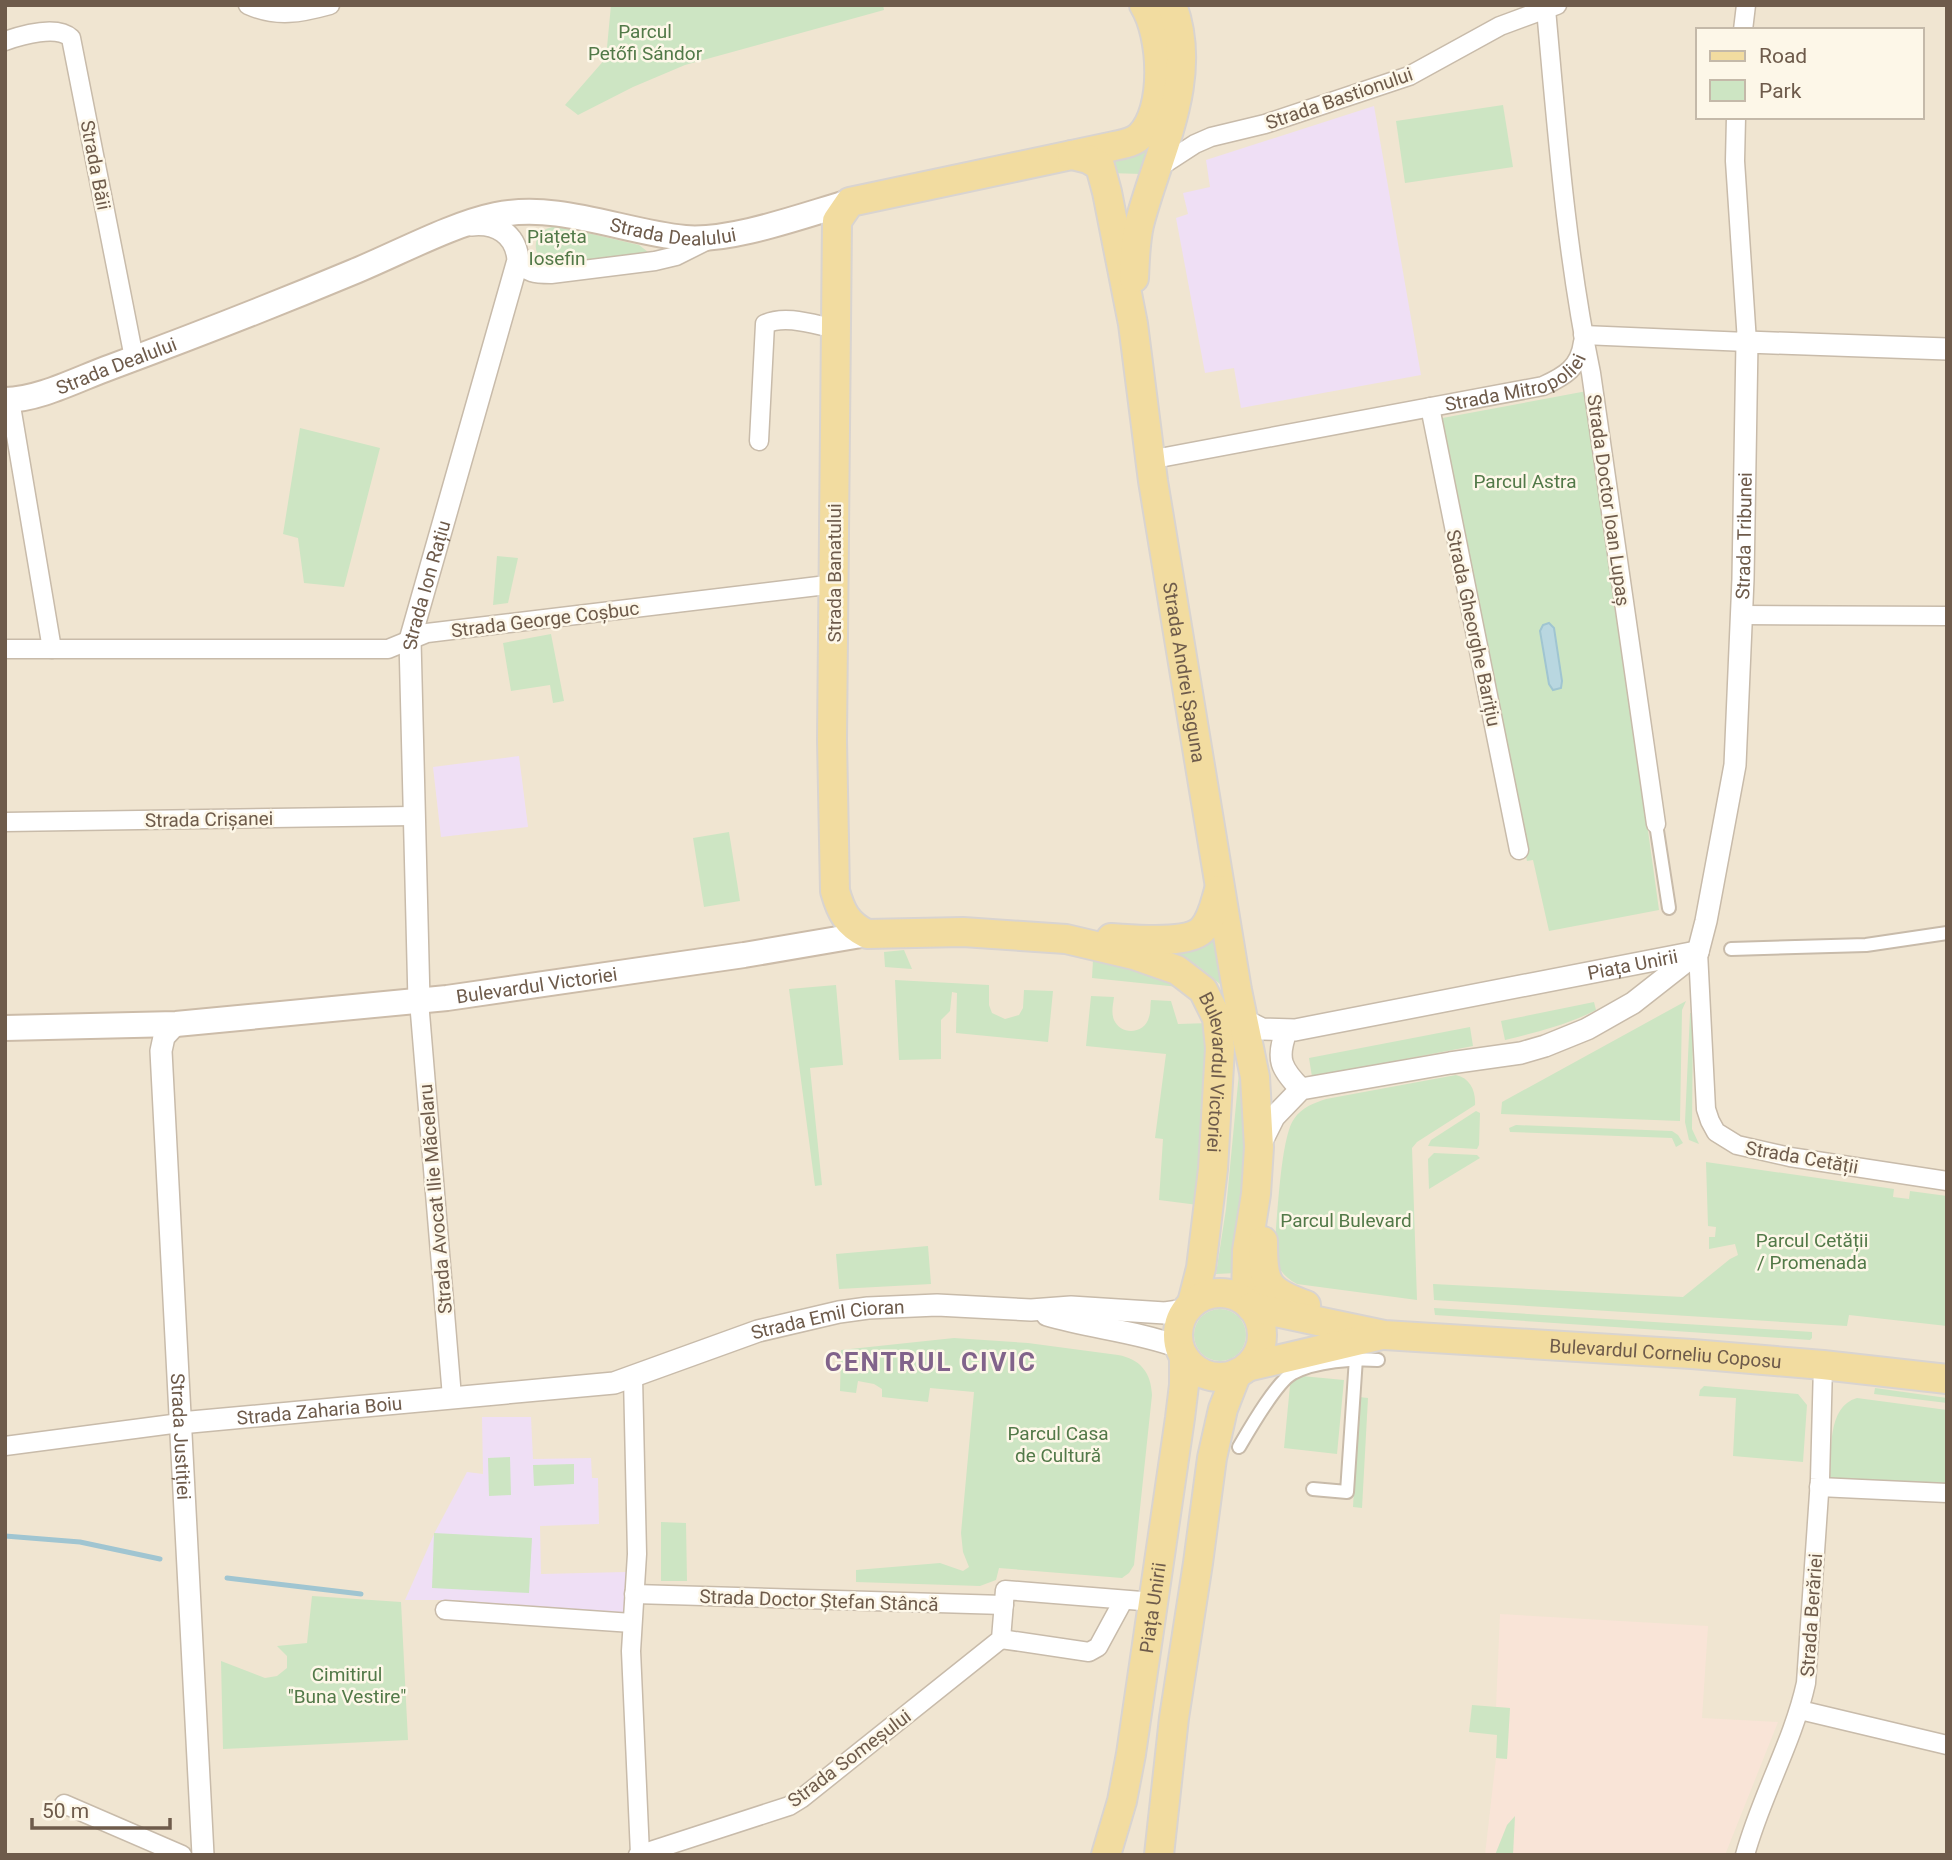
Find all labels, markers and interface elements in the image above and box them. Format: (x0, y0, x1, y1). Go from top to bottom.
park label: Parcul Petőfi Sándor (588, 20, 703, 65)
legend (1696, 28, 1924, 119)
text: Road (1759, 44, 1807, 68)
street label: Strada Bastionului (1263, 63, 1416, 134)
text: Park (1759, 79, 1802, 103)
street label: Strada Băii (76, 118, 115, 212)
street label: Strada Dealului (608, 213, 738, 250)
park label: Piațeta Iosefin (527, 225, 587, 270)
street label: Strada Dealului (53, 332, 180, 400)
street label: Strada Mitropoliei (1443, 350, 1591, 416)
street label: Strada Doctor Ioan Lupaș (1582, 393, 1635, 607)
park label: Parcul Astra (1473, 470, 1577, 493)
street label: Strada Tribunei (1731, 472, 1757, 600)
street label: Strada Banatului (823, 503, 846, 643)
street label: Strada Ion Rațiu (399, 518, 455, 651)
street label: Strada Gheorghe Barițiu (1441, 528, 1506, 729)
street label: Strada Andrei Șaguna (1158, 580, 1210, 764)
street label: Strada George Coșbuc (450, 597, 640, 642)
street label: Strada Crișanei (145, 807, 273, 832)
street label: Piața Unirii (1586, 945, 1680, 985)
street label: Bulevardul Victoriei (455, 962, 619, 1009)
street label: Bulevardul Victoriei (1194, 988, 1231, 1153)
street label: Strada Avocat Ilie Măcelaru (414, 1083, 457, 1315)
street label: Strada Cetății (1744, 1136, 1860, 1179)
park label: Parcul Bulevard (1280, 1209, 1412, 1232)
park label: Parcul Cetății / Promenada (1756, 1229, 1868, 1274)
street label: Strada Emil Cioran (748, 1295, 905, 1345)
street label: Bulevardul Corneliu Coposu (1549, 1334, 1783, 1373)
district label: CENTRUL CIVIC (825, 1347, 1037, 1377)
street label: Strada Justiției (166, 1373, 195, 1500)
street label: Strada Zaharia Boiu (236, 1392, 403, 1430)
park label: Parcul Casa de Cultură (1007, 1422, 1109, 1467)
street label: Strada Berăriei (1796, 1553, 1827, 1678)
street label: Piața Unirii (1135, 1561, 1171, 1655)
street label: Strada Doctor Ștefan Stâncă (699, 1585, 939, 1616)
park label: Cimitirul "Buna Vestire" (288, 1663, 406, 1708)
street label: Strada Someșului (783, 1705, 916, 1812)
scale bar (32, 1786, 170, 1830)
text: 50 m (42, 1799, 89, 1823)

